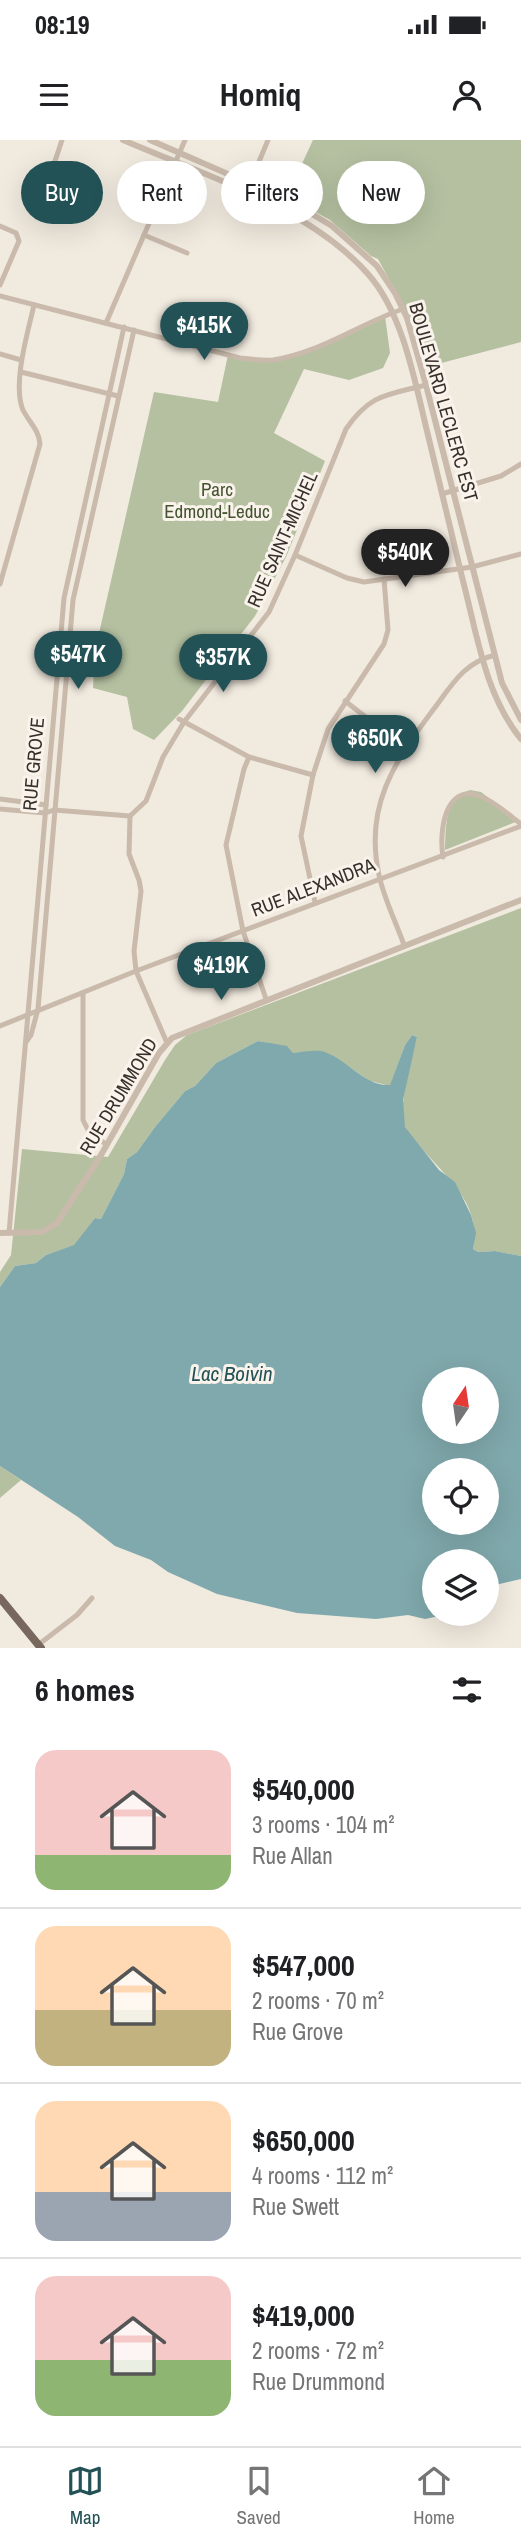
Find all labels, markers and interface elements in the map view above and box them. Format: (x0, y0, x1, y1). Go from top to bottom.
text: 08:19 (35, 7, 90, 42)
text: Homiq (220, 73, 301, 116)
icon: menu (35, 76, 73, 114)
icon: person (448, 76, 486, 114)
chip: Buy (21, 161, 103, 224)
chip: Rent (117, 161, 207, 224)
chip: Filters (221, 161, 323, 224)
chip: New (337, 161, 425, 224)
street label: BOULEVARD LECLERC EST (403, 300, 485, 505)
pin: $415K (155, 302, 253, 362)
text: $415K (176, 309, 232, 340)
street label: RUE SAINT-MICHEL (240, 467, 324, 611)
park label: Parc Edmond-Leduc (164, 476, 270, 524)
pin: $540K (356, 530, 454, 589)
text: $540K (377, 536, 433, 567)
pin: $547K (29, 631, 127, 691)
pin: $357K (174, 634, 272, 694)
text: $547K (50, 638, 106, 669)
text: $357K (195, 641, 251, 672)
street label: RUE GROVE (16, 716, 50, 812)
pin: $650K (326, 716, 424, 775)
text: $650K (347, 722, 403, 753)
street label: RUE ALEXANDRA (247, 851, 379, 923)
pin: $419K (172, 942, 270, 1002)
text: $419K (193, 949, 249, 980)
street label: RUE DRUMMOND (73, 1033, 163, 1159)
water label: Lac Boivin (191, 1359, 273, 1388)
north arrow (422, 1367, 499, 1444)
map controls (422, 1367, 499, 1626)
button: locate (422, 1458, 499, 1535)
button: layers (422, 1549, 499, 1626)
text: 6 homes (35, 1670, 135, 1710)
icon: filters (448, 1671, 486, 1709)
text: $540,000 (252, 1769, 355, 1809)
icon: home (91, 1778, 175, 1862)
text: 3 rooms · 104 m² (252, 1809, 395, 1840)
text: Rue Allan (252, 1840, 333, 1871)
text: $547,000 (252, 1945, 355, 1985)
icon: home (91, 1954, 175, 2038)
text: 2 rooms · 70 m² (252, 1985, 384, 2016)
text: Rue Grove (252, 2016, 343, 2047)
text: $650,000 (252, 2120, 355, 2160)
icon: home (91, 2129, 175, 2213)
text: 4 rooms · 112 m² (252, 2160, 393, 2191)
text: Rue Swett (252, 2191, 339, 2222)
text: $419,000 (252, 2295, 355, 2335)
icon: home (91, 2304, 175, 2388)
text: 2 rooms · 72 m² (252, 2335, 384, 2366)
text: Rue Drummond (252, 2366, 385, 2397)
tab: Map (66, 2462, 104, 2530)
tab: Saved (237, 2462, 281, 2530)
tab: Home (413, 2462, 455, 2530)

